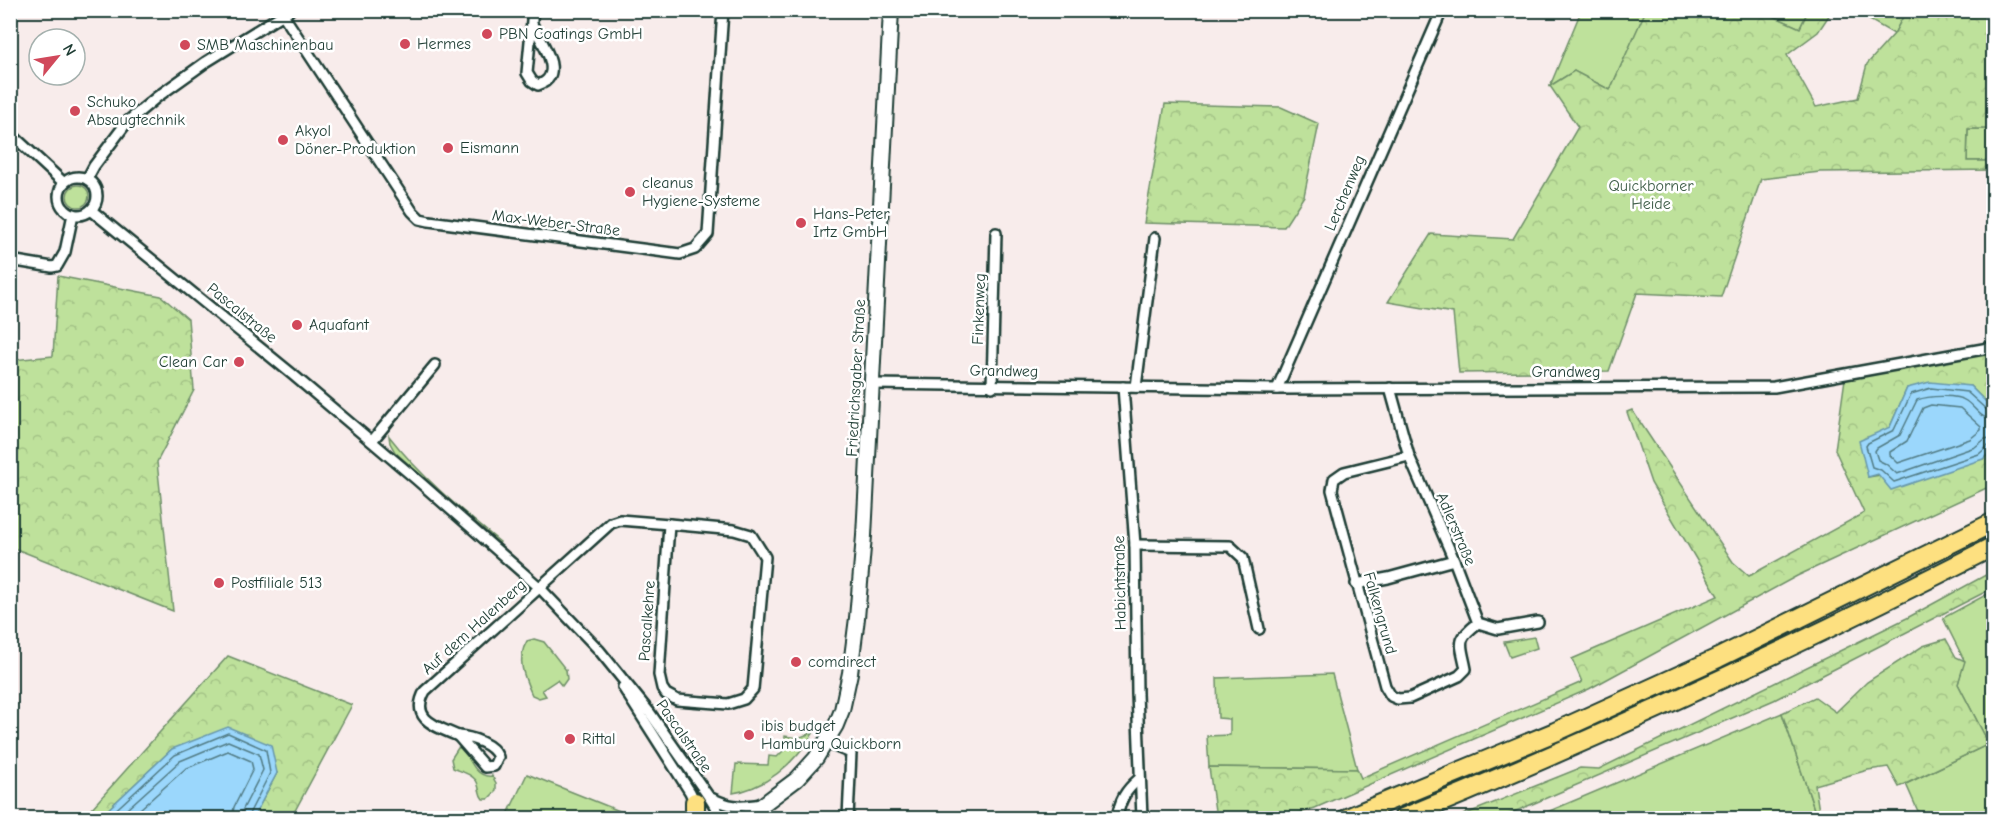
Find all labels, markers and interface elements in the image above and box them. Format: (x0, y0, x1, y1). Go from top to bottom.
place label: PBN Coatings GmbH (499, 25, 643, 43)
north arrow (27, 27, 87, 87)
marker: PBN Coatings GmbH (480, 27, 494, 41)
place label: Hermes (417, 35, 471, 53)
place label: SMB Maschinenbau (197, 36, 333, 54)
marker: Hermes (398, 37, 412, 51)
marker: SMB Maschinenbau (178, 38, 192, 52)
text: N (59, 41, 80, 59)
place label: Schuko Absaugtechnik (87, 93, 185, 129)
marker: Schuko Absaugtechnik (68, 104, 82, 118)
place label: Akyol Döner-Produktion (295, 122, 416, 158)
marker: Akyol Döner-Produktion (276, 133, 290, 147)
place label: Eismann (460, 139, 519, 157)
marker: Eismann (441, 141, 455, 155)
street label: Lerchenweg (1321, 152, 1369, 234)
place label: cleanus Hygiene-Systeme (642, 174, 760, 210)
park label: Quickborner Heide (1608, 177, 1694, 213)
marker: cleanus Hygiene-Systeme (623, 185, 637, 199)
place label: Hans-Peter Irtz GmbH (813, 205, 890, 241)
street label: Max-Weber-Straße (491, 206, 621, 240)
marker: Hans-Peter Irtz GmbH (794, 216, 808, 230)
street label: Finkenweg (969, 273, 989, 345)
street label: Pascalstraße (203, 279, 281, 347)
street label: Friedrichsgaber Straße (843, 299, 869, 457)
place label: Aquafant (309, 316, 369, 334)
marker: Aquafant (290, 318, 304, 332)
place label: Clean Car (159, 353, 228, 371)
marker: Clean Car (232, 355, 246, 369)
street label: Grandweg (969, 361, 1039, 381)
street label: Grandweg (1532, 363, 1600, 381)
street label: Adlerstraße (1433, 490, 1479, 568)
street label: Habichtstraße (1110, 535, 1130, 631)
street label: Falkengrund (1360, 570, 1400, 656)
place label: Postfiliale 513 (231, 574, 322, 592)
marker: Postfiliale 513 (212, 576, 226, 590)
street label: Auf dem Halenberg (418, 576, 530, 678)
street label: Pascalkehre (635, 580, 659, 662)
place label: comdirect (808, 653, 876, 671)
marker: comdirect (789, 655, 803, 669)
street label: Pascalstraße (652, 696, 716, 776)
place label: ibis budget Hamburg Quickborn (761, 717, 901, 753)
marker: ibis budget Hamburg Quickborn (742, 728, 756, 742)
place label: Rittal (582, 730, 616, 748)
marker: Rittal (563, 732, 577, 746)

